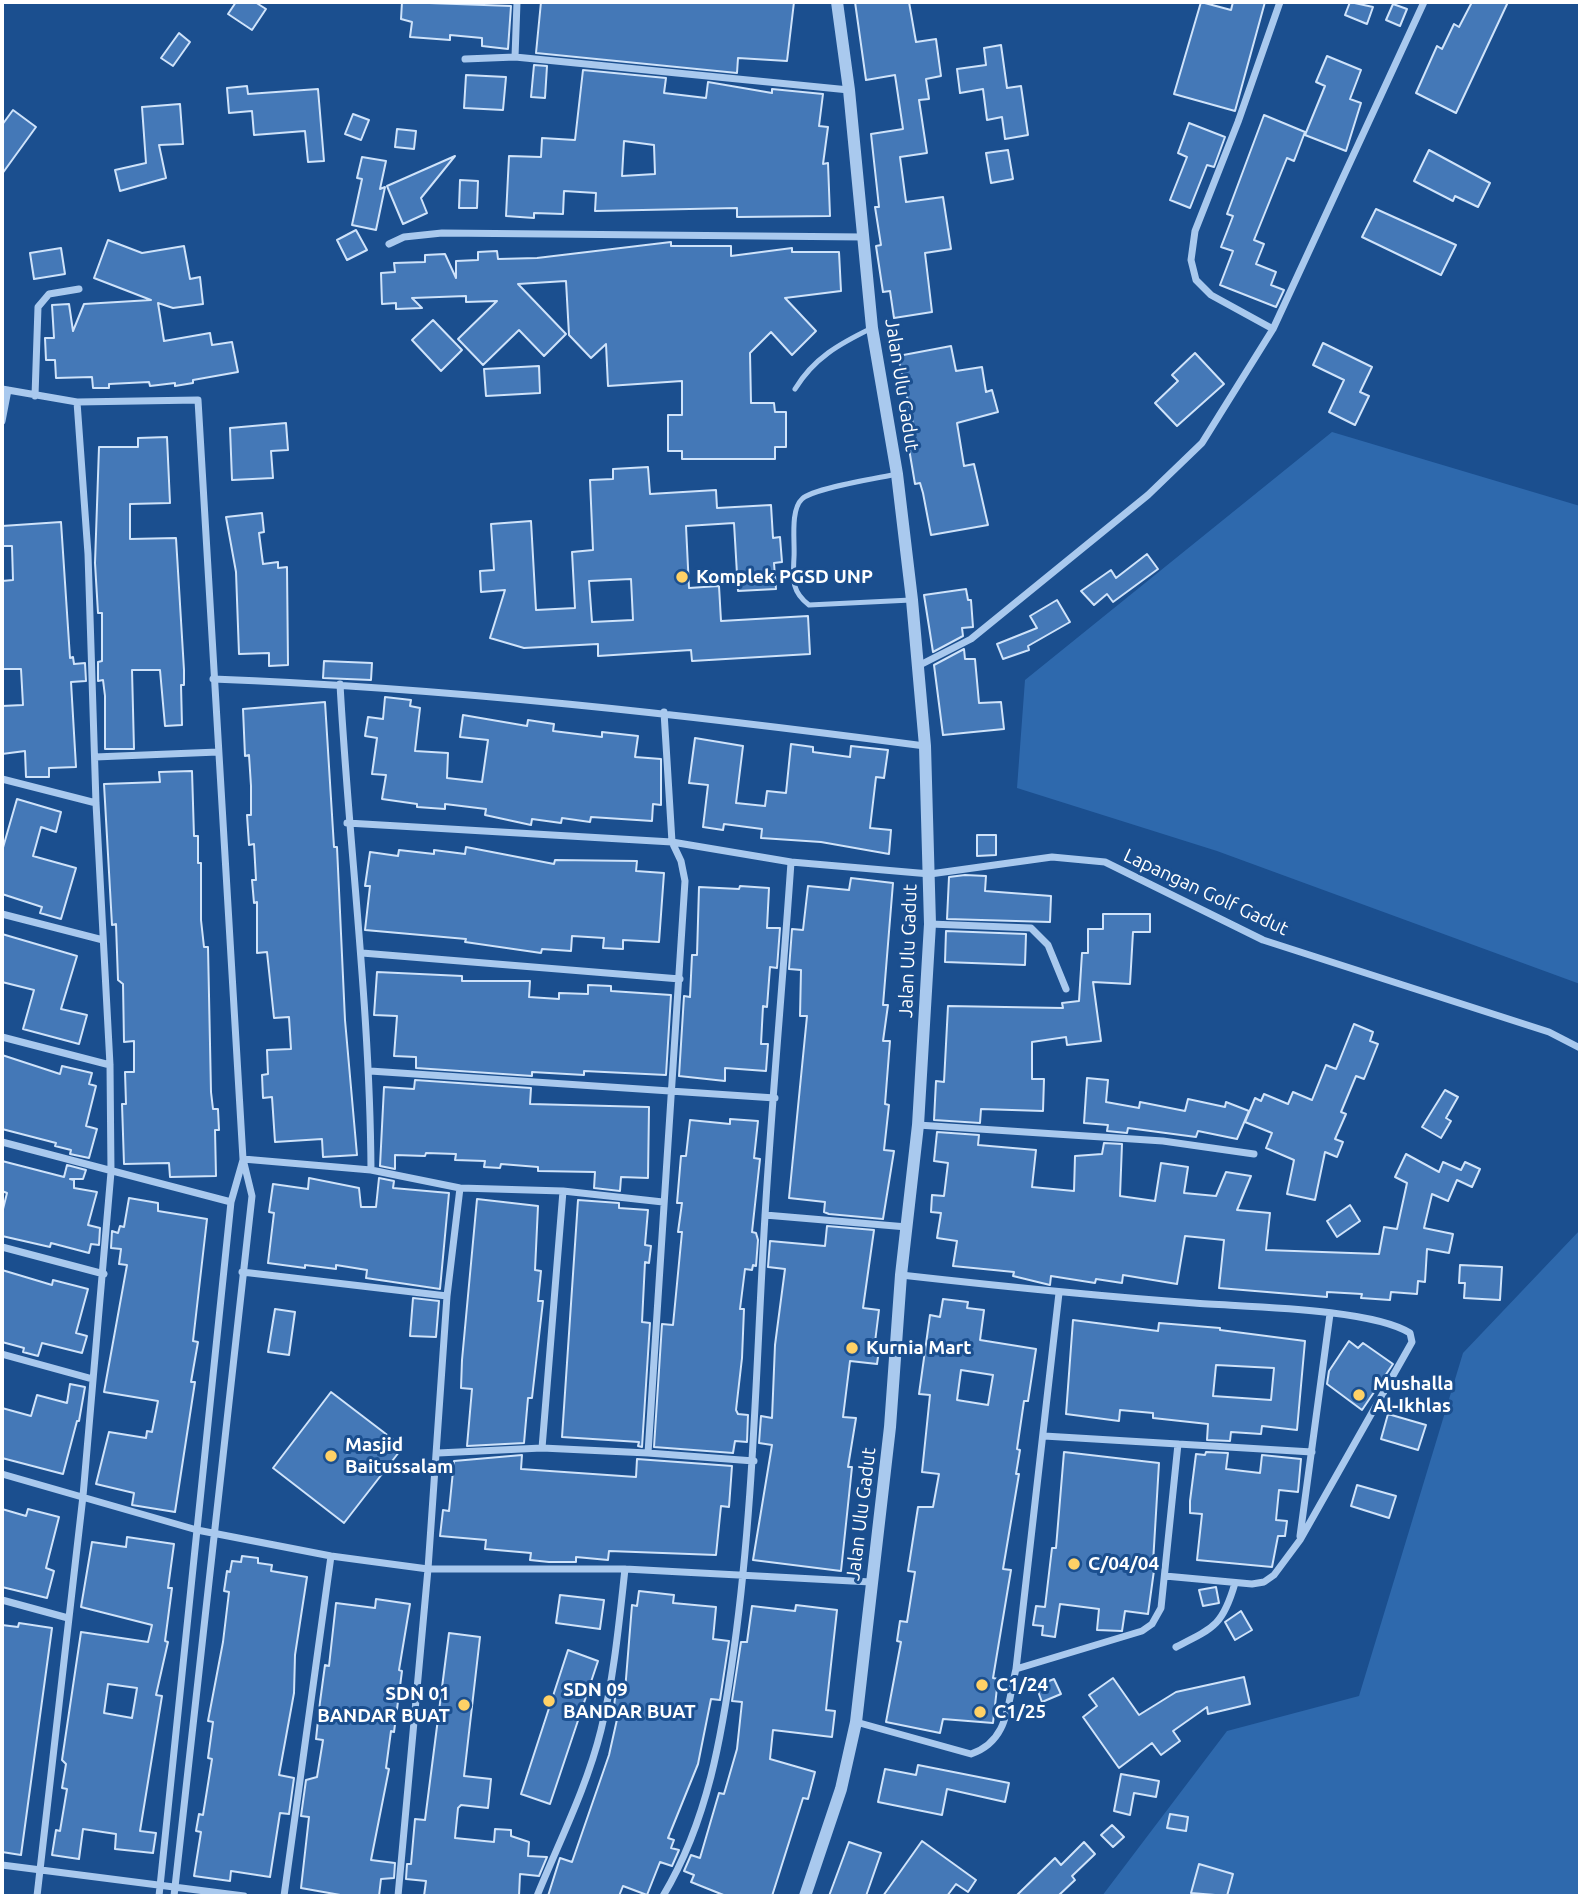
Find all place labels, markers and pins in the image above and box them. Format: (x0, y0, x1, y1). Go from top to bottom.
place label: Komplek PGSD UNP (696, 566, 873, 588)
marker: Komplek PGSD UNP (674, 569, 690, 585)
place label: Kurnia Mart (866, 1337, 971, 1359)
marker: Kurnia Mart (844, 1340, 860, 1356)
place label: Mushalla Al-Ikhlas (1373, 1373, 1453, 1417)
marker: Mushalla Al-Ikhlas (1351, 1387, 1367, 1403)
place label: Masjid Baitussalam (345, 1434, 453, 1478)
marker: Masjid Baitussalam (323, 1448, 339, 1464)
place label: C/04/04 (1088, 1553, 1159, 1575)
marker: C/04/04 (1066, 1556, 1082, 1572)
place label: C1/24 (996, 1674, 1048, 1696)
marker: C1/24 (974, 1677, 990, 1693)
place label: SDN 09 BANDAR BUAT (563, 1679, 696, 1723)
place label: SDN 01 BANDAR BUAT (317, 1683, 450, 1727)
marker: SDN 09 BANDAR BUAT (541, 1693, 557, 1709)
marker: SDN 01 BANDAR BUAT (456, 1697, 472, 1713)
place label: C1/25 (994, 1701, 1046, 1723)
marker: C1/25 (972, 1704, 988, 1720)

